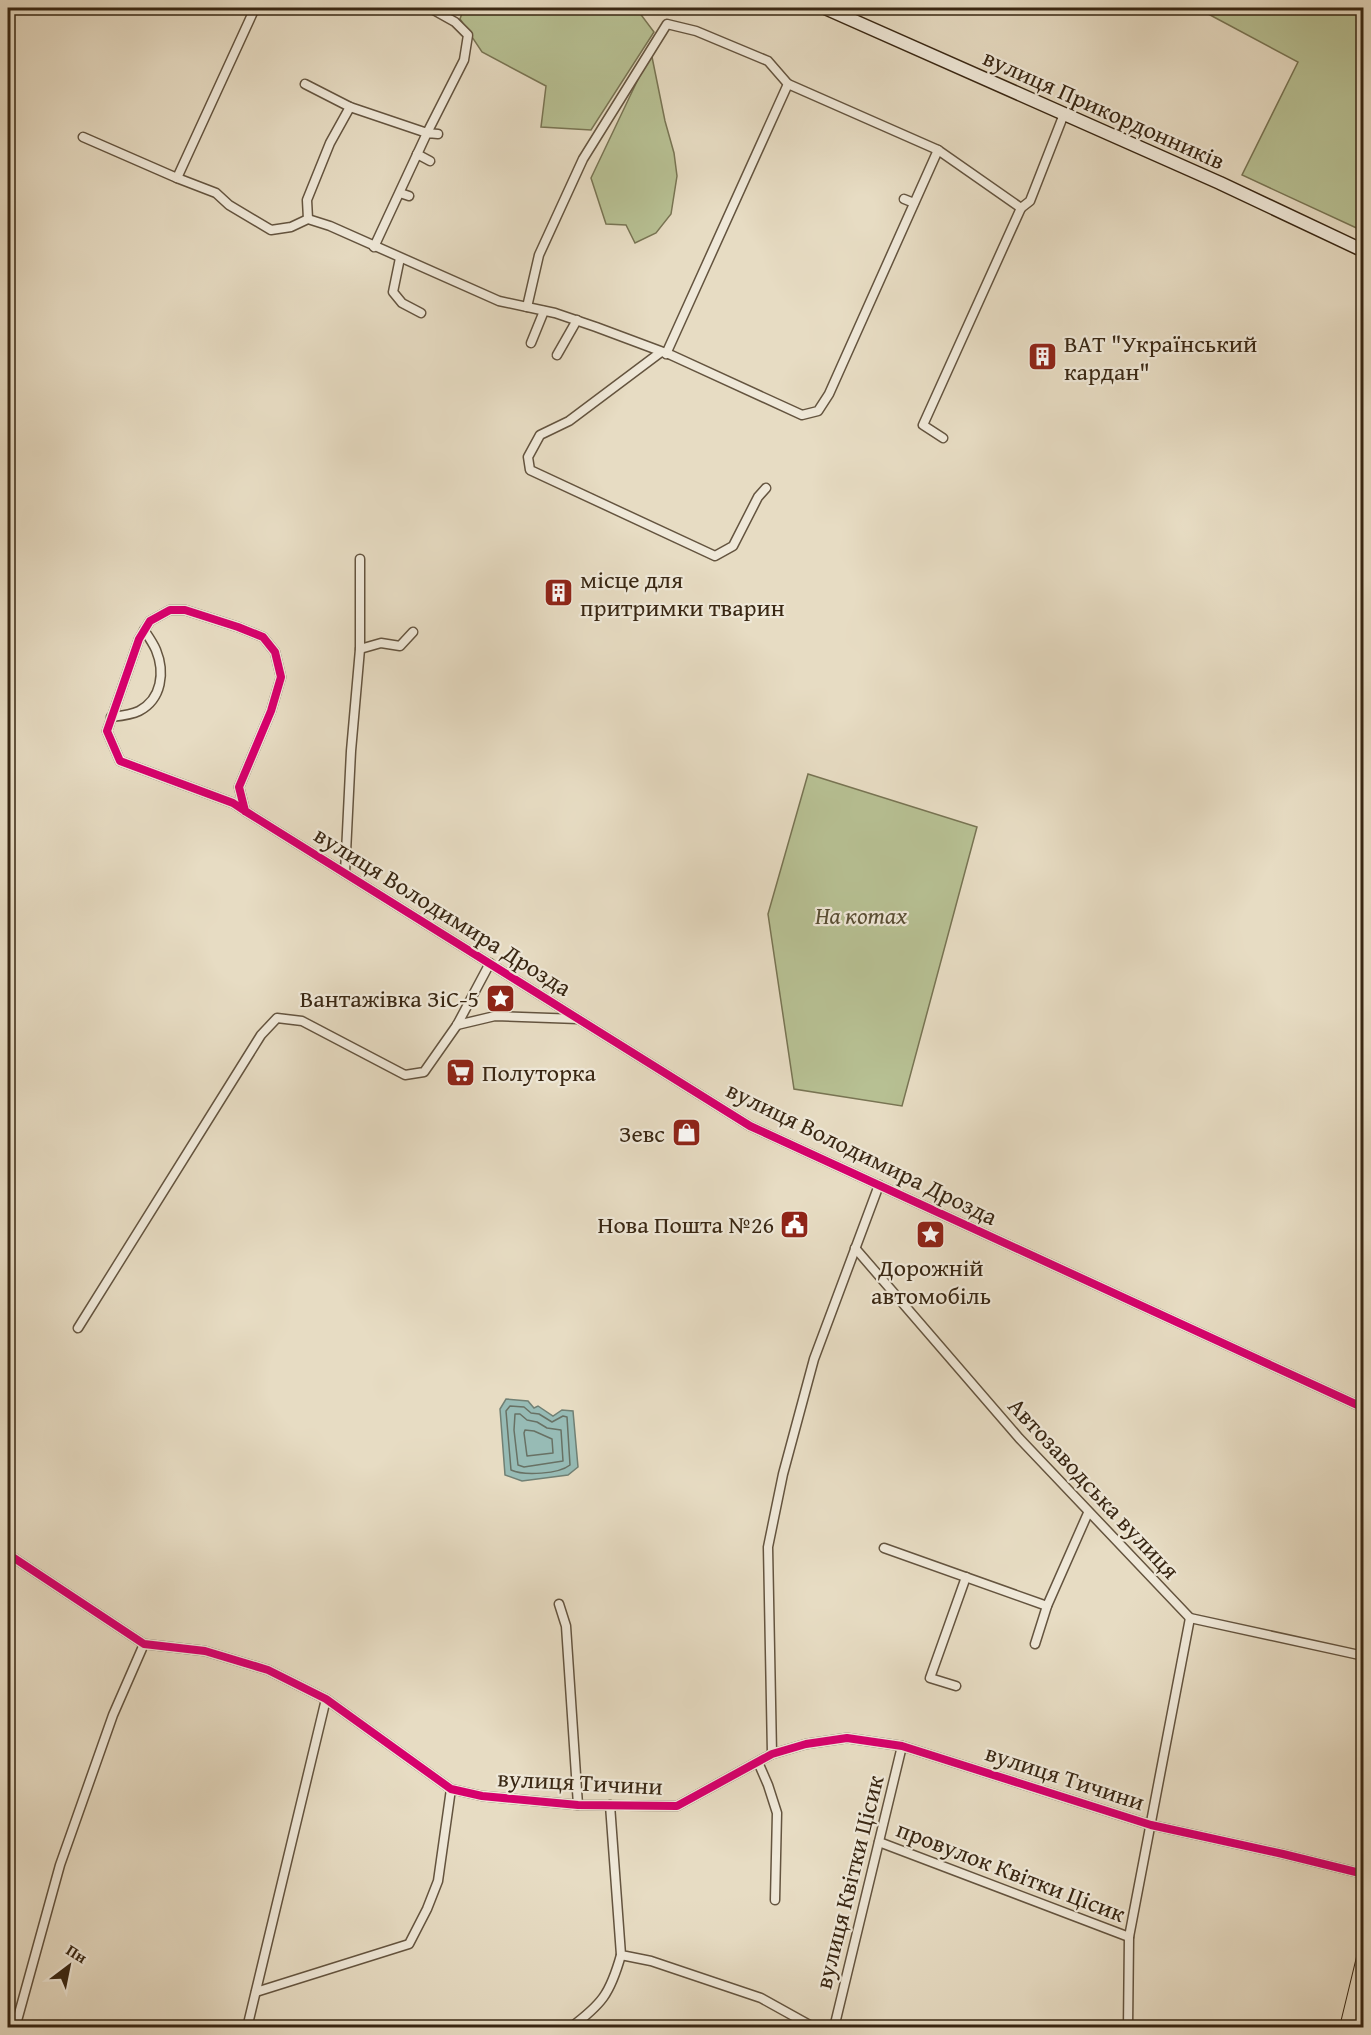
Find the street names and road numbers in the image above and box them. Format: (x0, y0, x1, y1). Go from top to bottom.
street label: вулиця Прикордонників (977, 40, 1231, 178)
street label: вулиця Володимира Дрозда (308, 817, 579, 1005)
street label: вулиця Володимира Дрозда (721, 1072, 1004, 1234)
street label: Автозаводська вулиця (1000, 1389, 1188, 1587)
street label: вулиця Тичини (981, 1735, 1149, 1819)
street label: вулиця Тичини (496, 1760, 664, 1804)
street label: вулиця Квітки Цісик (806, 1771, 893, 1993)
street label: провулок Квітки Цісик (892, 1811, 1131, 1931)

